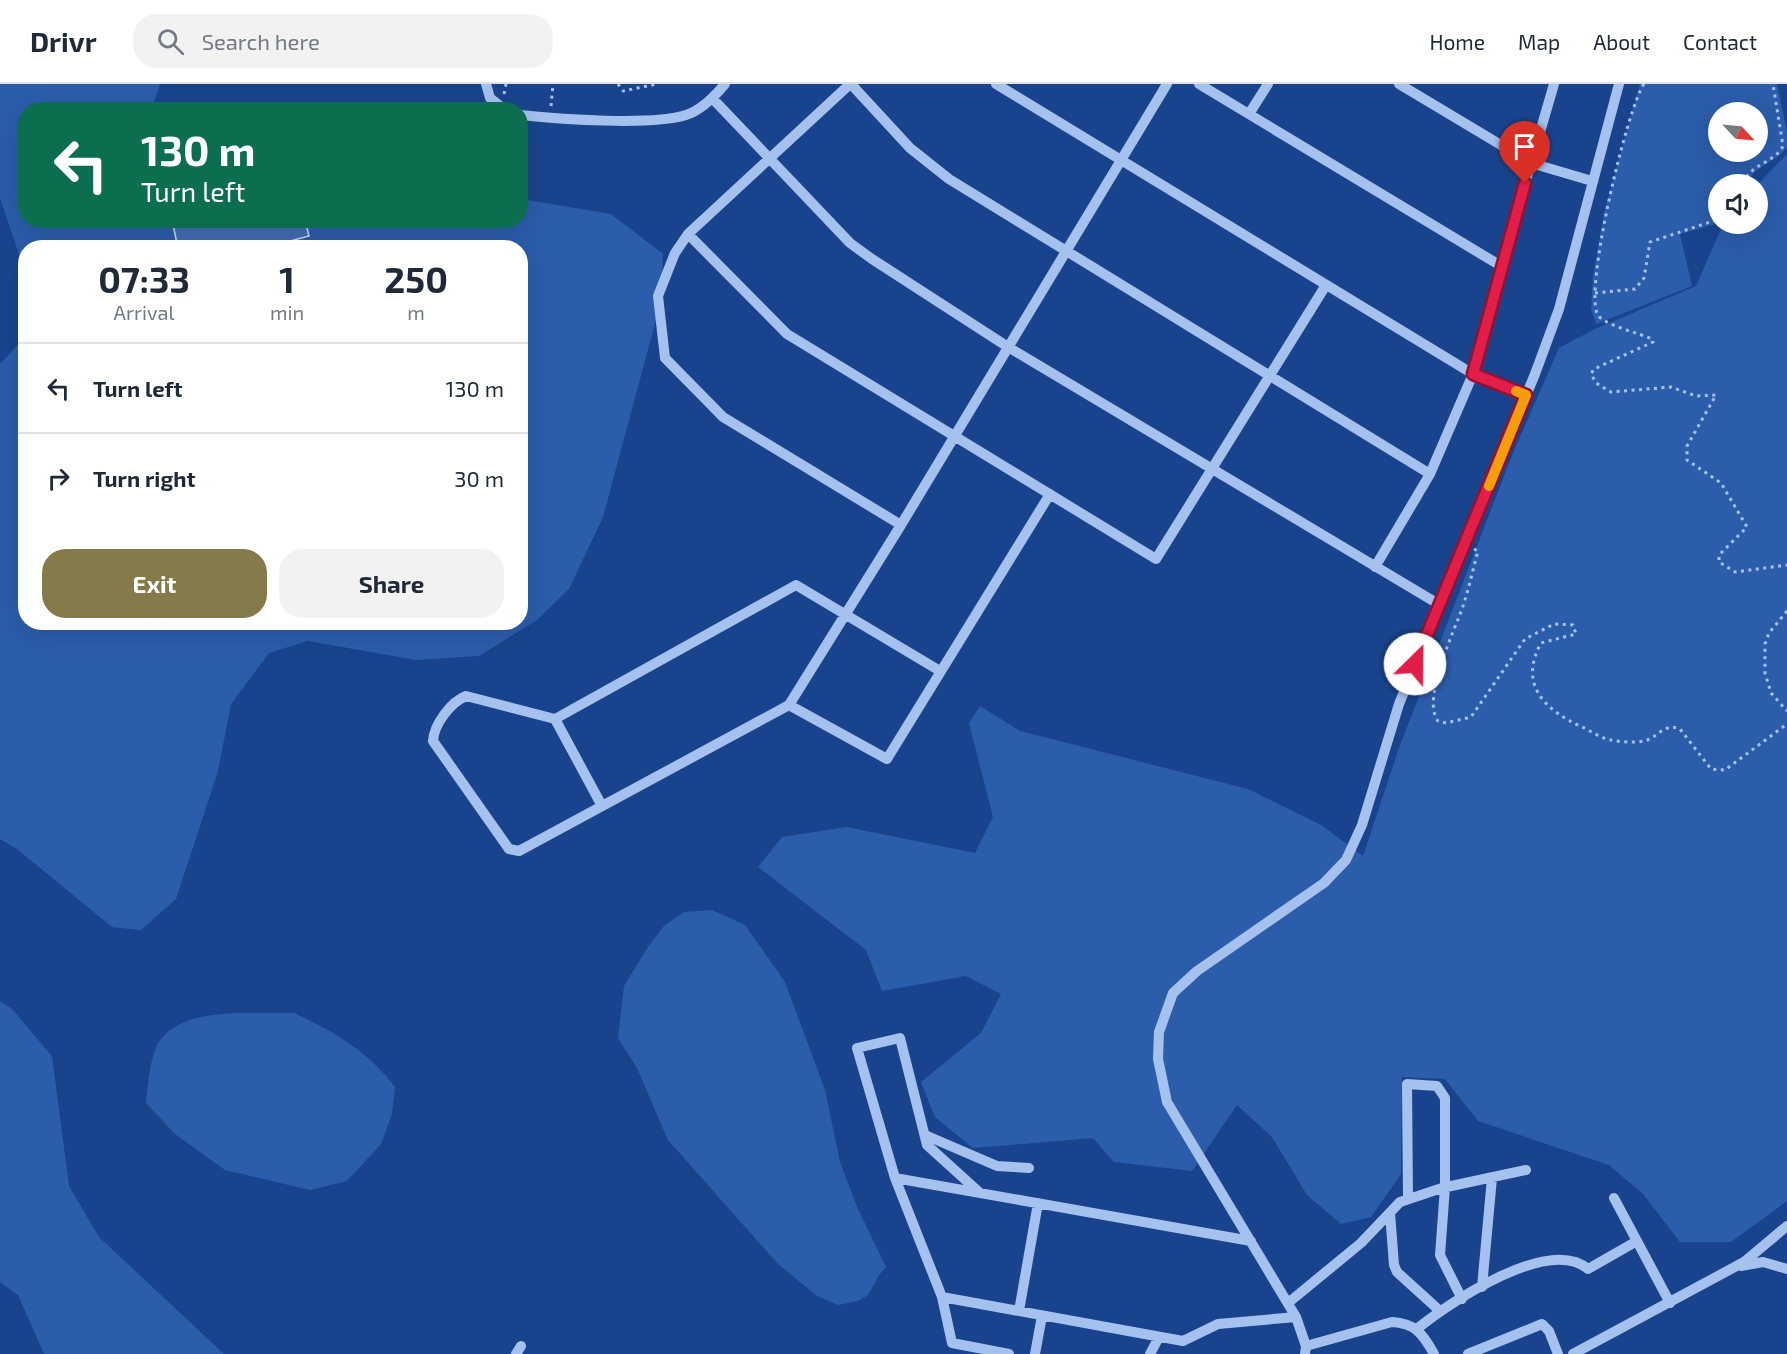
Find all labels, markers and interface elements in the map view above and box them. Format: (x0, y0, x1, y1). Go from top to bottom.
search box (133, 14, 553, 68)
text: Drivr (30, 24, 97, 58)
icon: search (154, 25, 187, 58)
text: Search here (202, 28, 320, 54)
text: Home (1429, 29, 1485, 54)
text: Map (1518, 29, 1560, 54)
text: About (1593, 29, 1650, 54)
text: Contact (1683, 29, 1757, 54)
north arrow (1708, 102, 1768, 162)
map controls (1708, 102, 1768, 234)
pin (1499, 121, 1550, 183)
text: 130 m (141, 124, 256, 174)
icon: left (42, 126, 120, 204)
icon: arrive (1508, 130, 1541, 163)
button: sound (1708, 174, 1768, 234)
text: Turn left (141, 175, 245, 207)
text: 07:33 (98, 257, 190, 300)
text: 1 (279, 257, 295, 300)
text: 250 (384, 257, 448, 300)
text: Arrival (114, 300, 174, 324)
text: min (270, 300, 304, 324)
text: m (407, 300, 425, 324)
icon: left (42, 372, 75, 405)
text: Turn left (93, 375, 182, 401)
text: 130 m (446, 375, 504, 401)
icon: right (42, 462, 75, 495)
text: Turn right (93, 465, 195, 491)
text: 30 m (454, 465, 504, 491)
button: Exit (42, 549, 267, 618)
button: Share (279, 549, 504, 618)
position arrow (1383, 632, 1447, 696)

